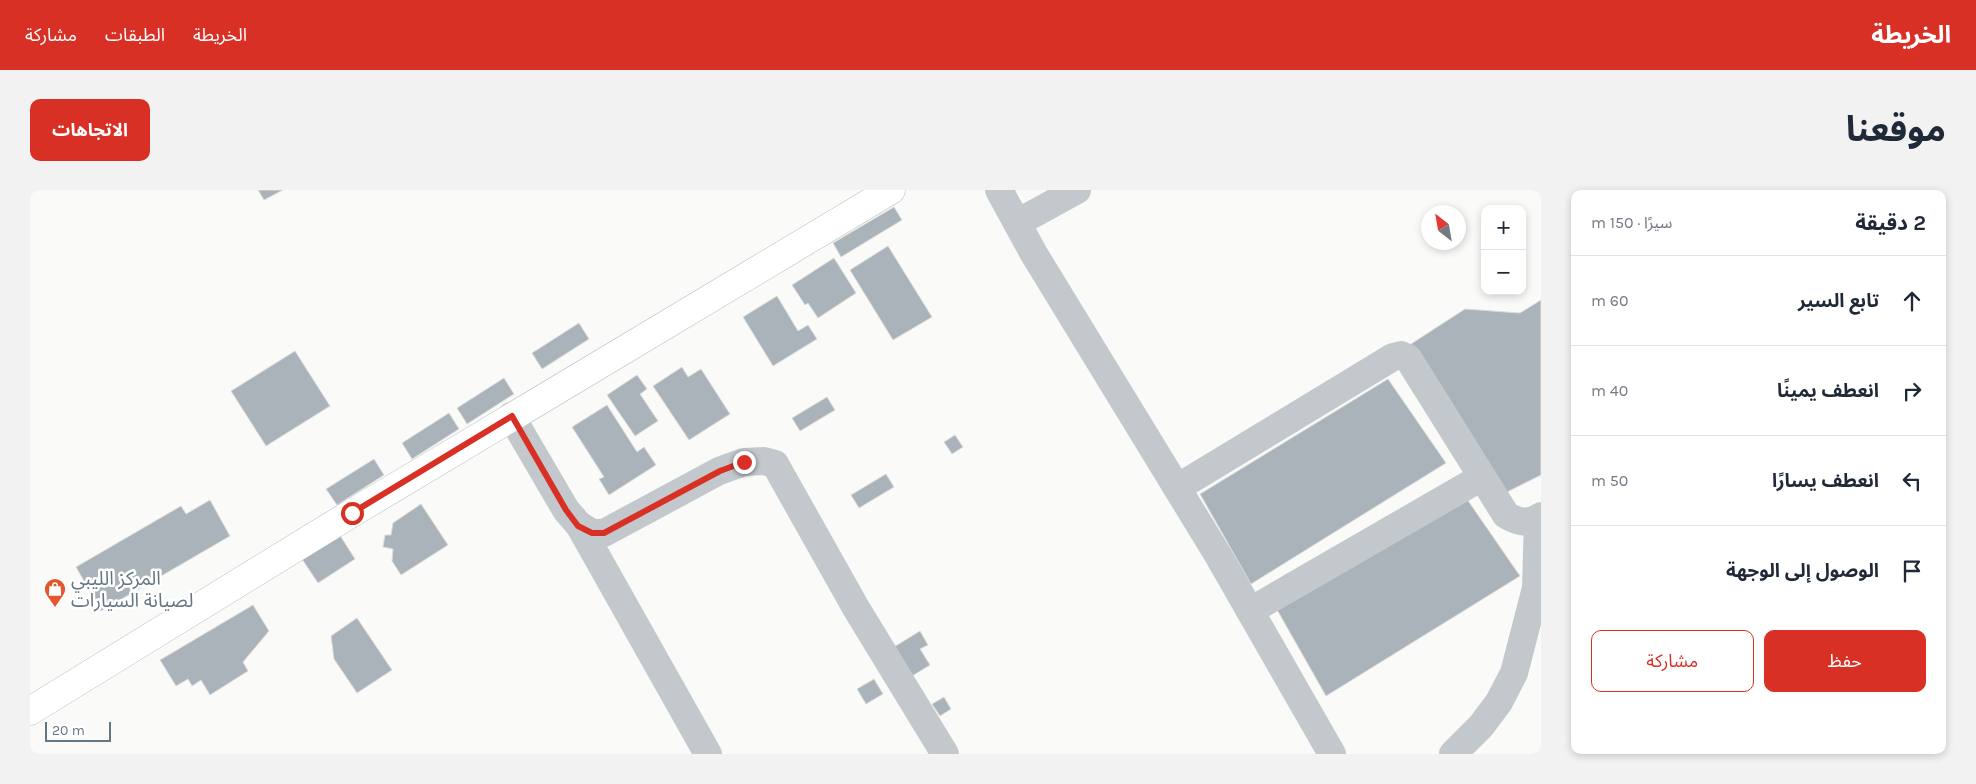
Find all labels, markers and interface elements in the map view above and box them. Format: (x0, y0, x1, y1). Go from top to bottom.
text: الخريطة (1871, 21, 1951, 49)
text: مشاركة (25, 24, 77, 46)
text: الطبقات (105, 24, 165, 46)
text: الخريطة (193, 24, 247, 46)
button: الاتجاهات (30, 99, 150, 161)
text: موقعنا (1846, 109, 1946, 150)
north arrow (1421, 205, 1466, 250)
map controls (1481, 205, 1526, 295)
button: + (1481, 205, 1526, 250)
text: 2 دقيقة (1855, 211, 1926, 235)
text: سيرًا · 150 m (1591, 213, 1672, 232)
button: − (1481, 250, 1526, 295)
icon: ahead (1898, 287, 1926, 315)
text: تابع السير (1798, 290, 1879, 312)
text: 60 m (1591, 291, 1628, 310)
icon: right (1898, 377, 1926, 405)
text: انعطف يمينًا (1777, 380, 1879, 402)
text: 40 m (1591, 381, 1628, 400)
route end (733, 451, 756, 474)
icon: left (1898, 467, 1926, 495)
text: انعطف يسارًا (1772, 470, 1879, 492)
text: 50 m (1591, 471, 1628, 490)
route start (341, 502, 364, 525)
icon: arrive (1898, 557, 1926, 585)
text: الوصول إلى الوجهة (1726, 560, 1879, 582)
place label: المركز الليبي لصيانة السيارات (71, 568, 194, 612)
shop icon: المركز الليبي لصيانة السيارات (43, 577, 67, 608)
button: مشاركة (1591, 630, 1754, 692)
button: حفظ (1764, 630, 1926, 692)
scale bar (45, 719, 111, 742)
text: 20 m (52, 722, 85, 739)

